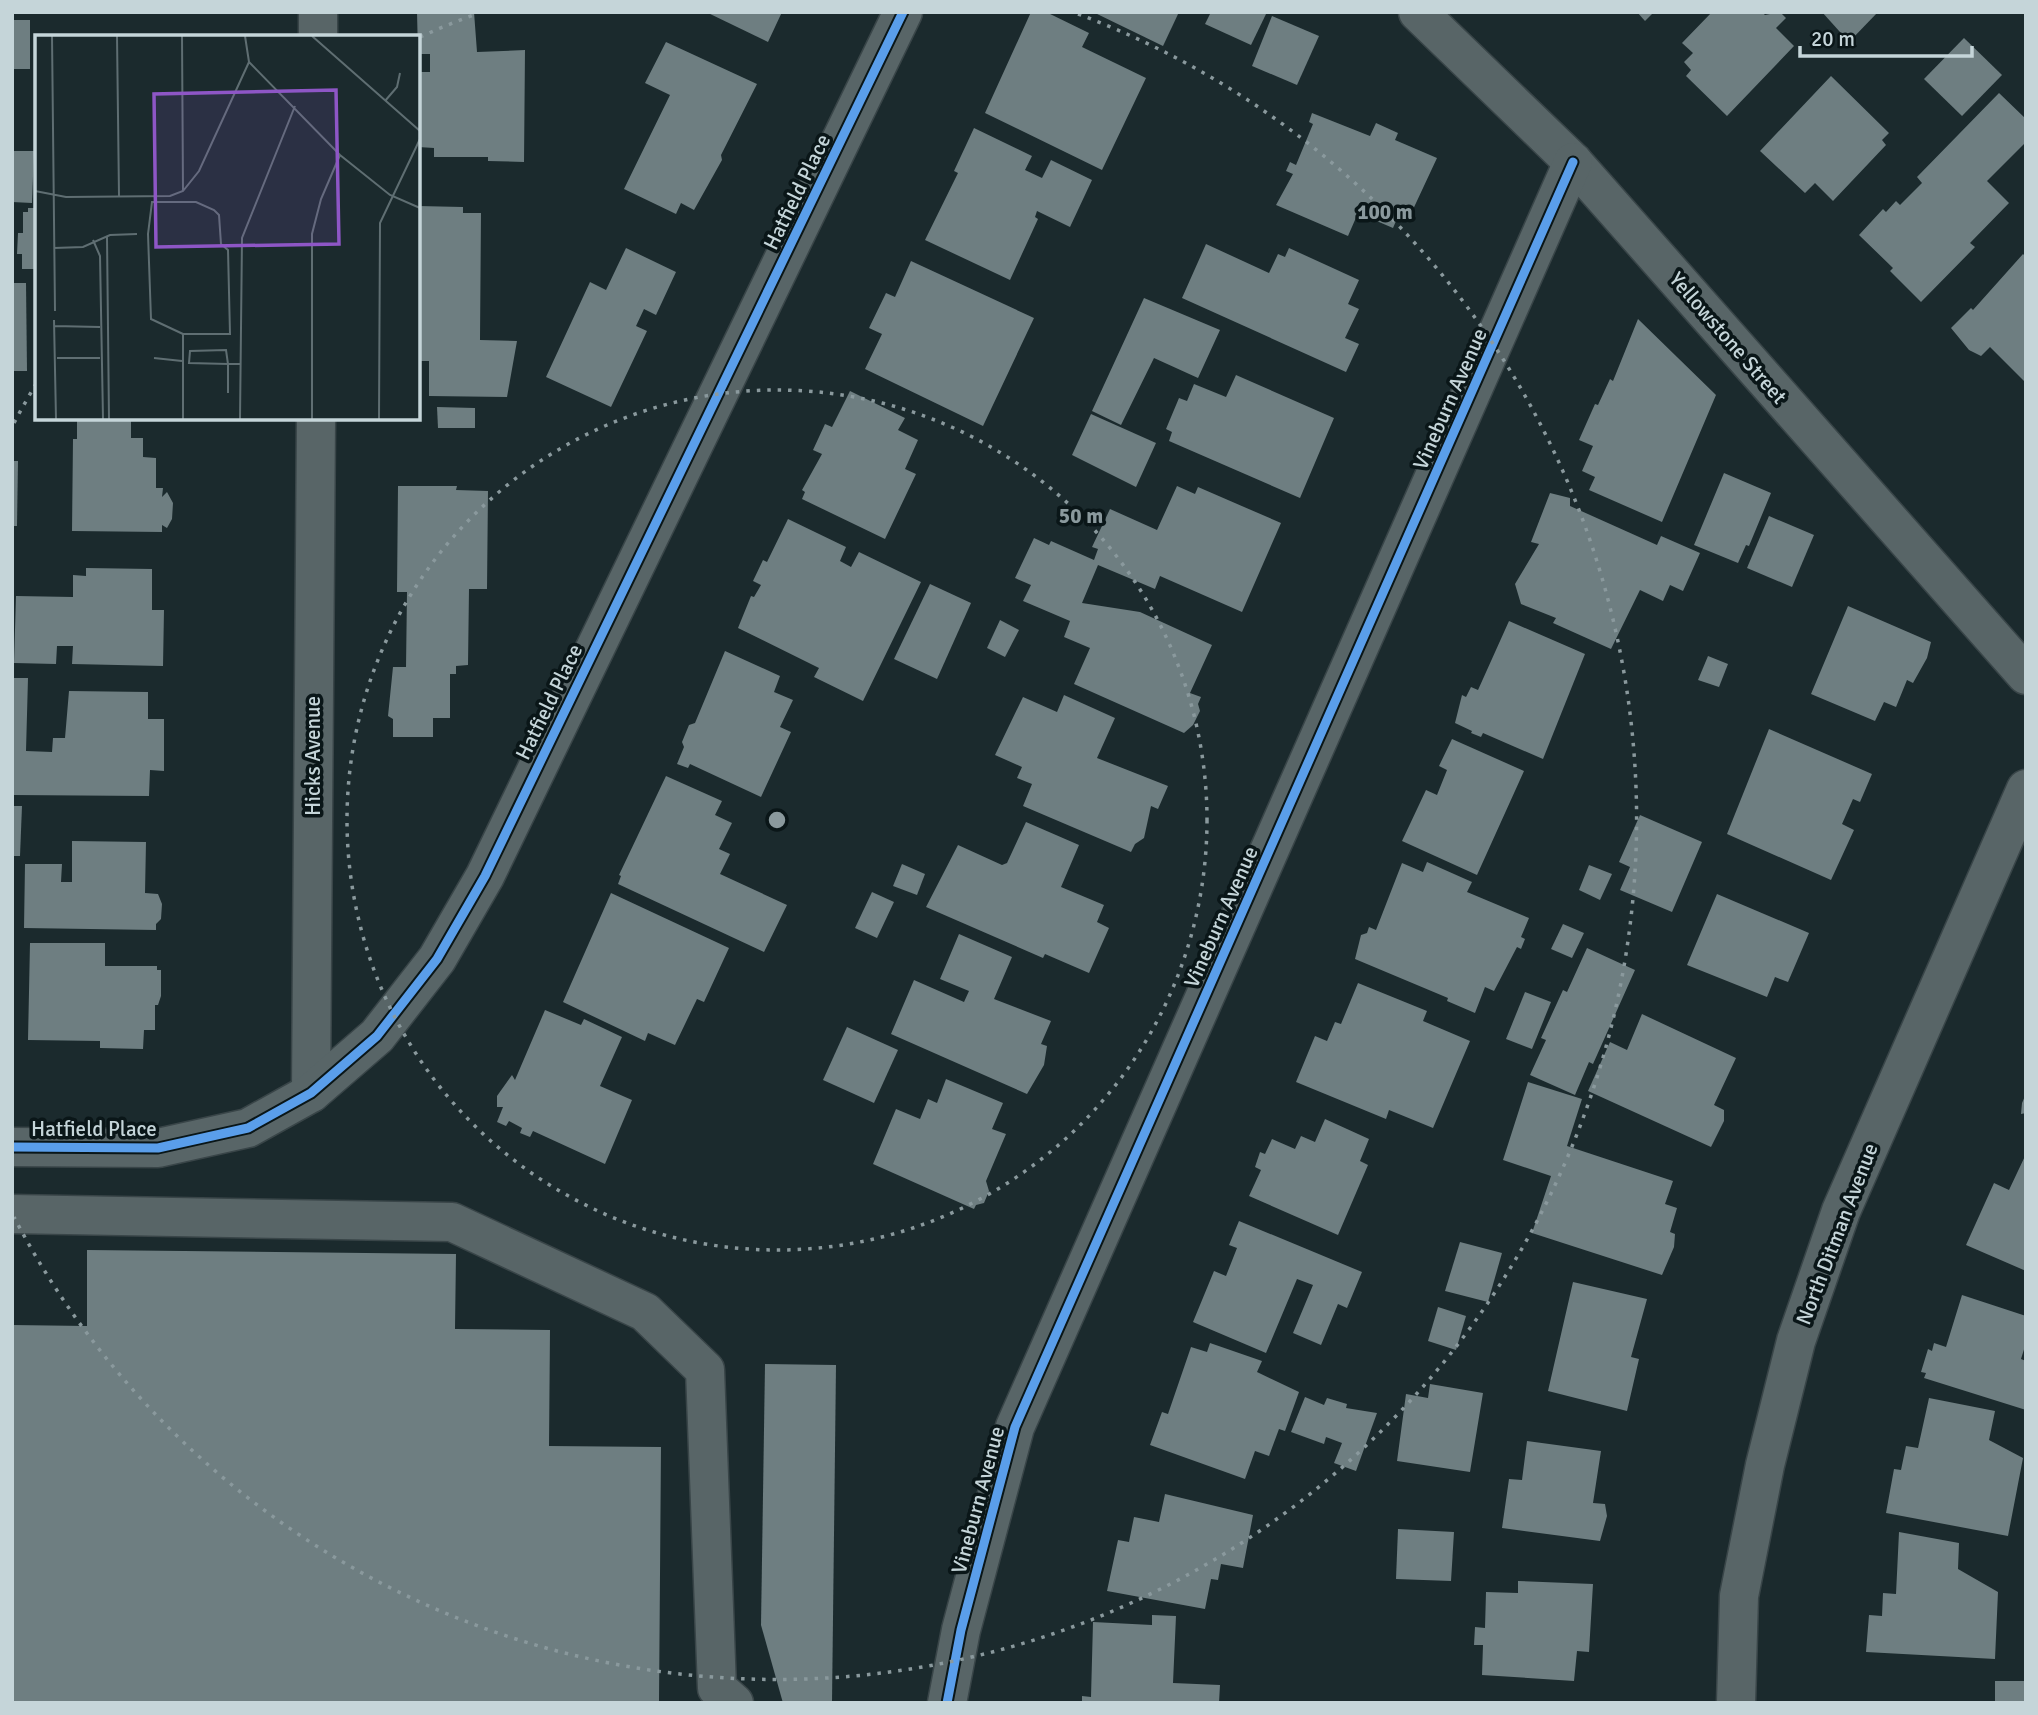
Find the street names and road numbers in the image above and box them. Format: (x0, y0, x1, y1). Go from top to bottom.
street label: Hatfield Place (758, 130, 836, 254)
street label: Yellowstone Street (1664, 267, 1792, 409)
street label: Vineburn Avenue (1407, 324, 1493, 474)
street label: Hatfield Place (510, 640, 588, 764)
street label: Hicks Avenue (300, 696, 326, 816)
street label: Vineburn Avenue (1178, 842, 1264, 992)
street label: Hatfield Place (31, 1116, 157, 1142)
street label: North Ditman Avenue (1790, 1140, 1884, 1328)
street label: Vineburn Avenue (946, 1423, 1010, 1577)

